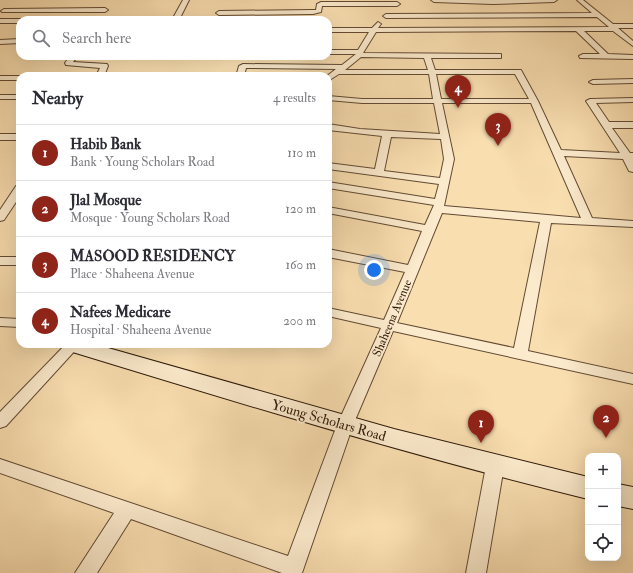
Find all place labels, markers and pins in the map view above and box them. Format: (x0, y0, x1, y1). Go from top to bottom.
pin: 4 (445, 75, 471, 108)
pin: 3 (485, 113, 511, 146)
pin: 2 (593, 405, 619, 438)
pin: 1 (468, 410, 494, 443)

